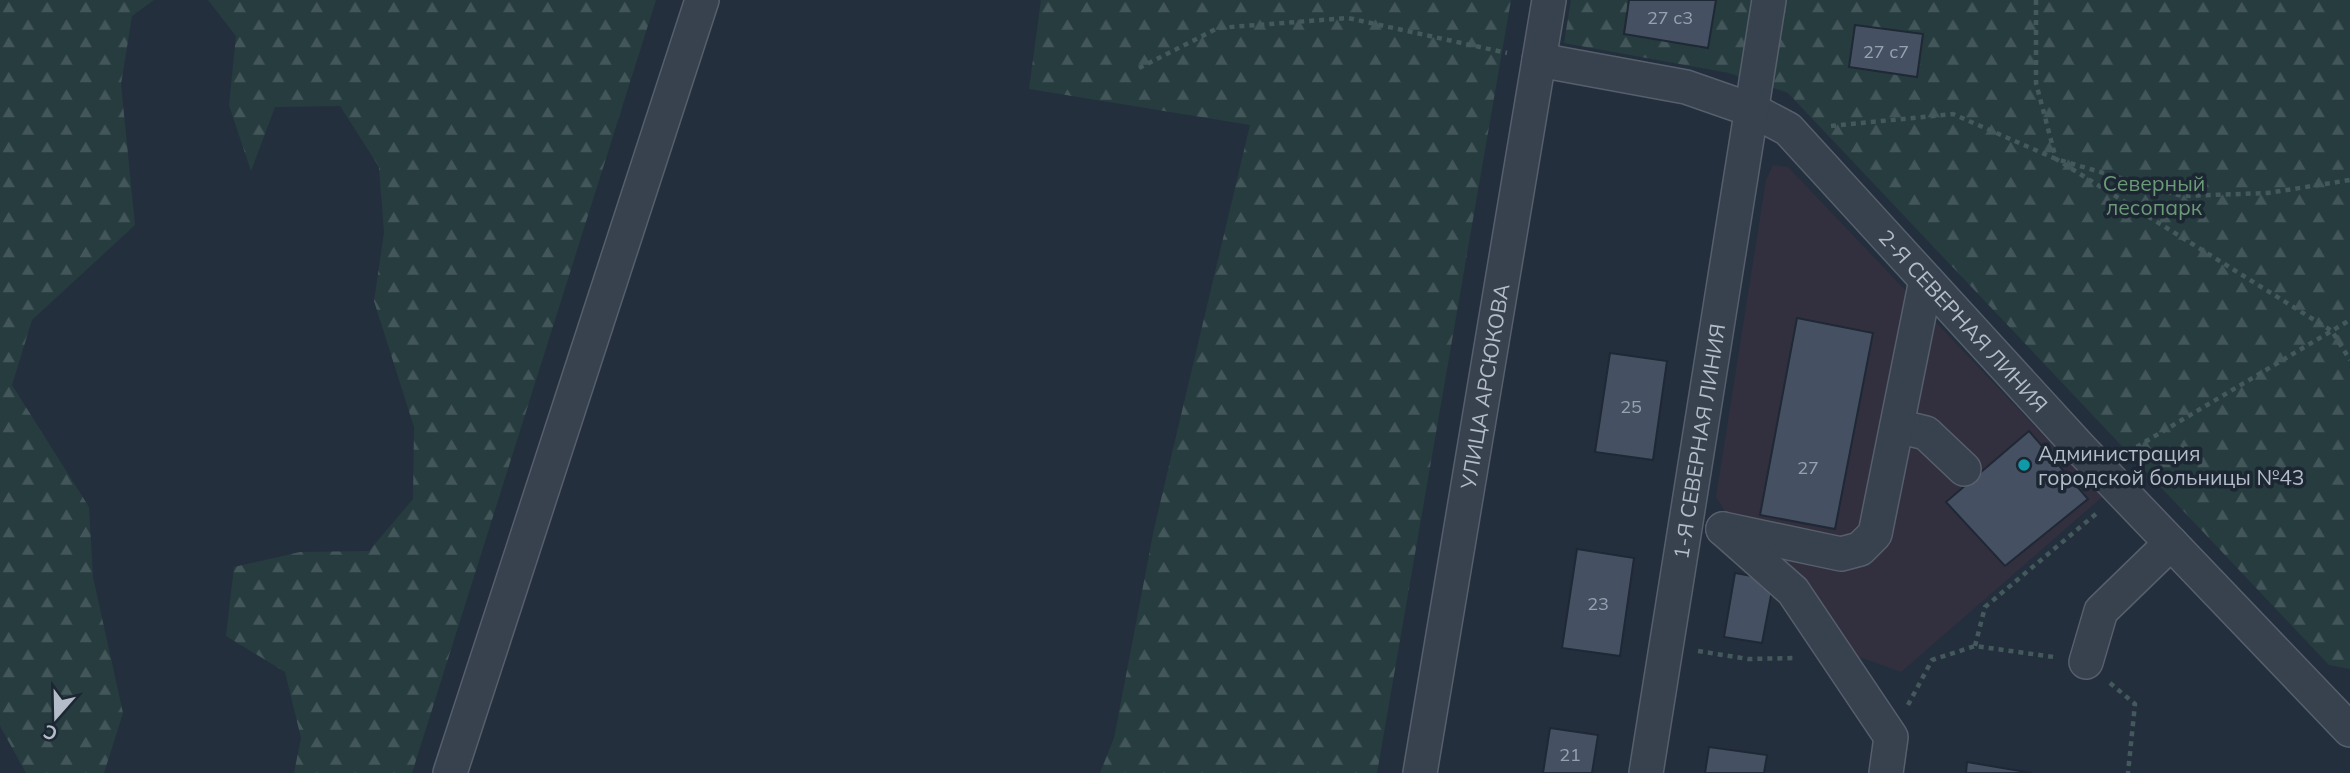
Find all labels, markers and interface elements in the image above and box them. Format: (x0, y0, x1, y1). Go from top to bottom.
house number: 27 с3 (1647, 6, 1693, 29)
house number: 27 с7 (1863, 40, 1909, 63)
park label: Северный лесопарк (2103, 170, 2205, 220)
street label: 2-Я СЕВЕРНАЯ ЛИНИЯ (1874, 224, 2053, 417)
street label: УЛИЦА АРСЮКОВА (1454, 281, 1515, 492)
street label: 1-Я СЕВЕРНАЯ ЛИНИЯ (1667, 322, 1730, 561)
house number: 25 (1620, 395, 1642, 418)
place label: Администрация городской больницы №43 (2038, 440, 2304, 490)
house number: 27 (1797, 456, 1819, 479)
marker: Администрация городской больницы №43 (2016, 457, 2032, 473)
house number: 23 (1587, 592, 1609, 615)
north arrow (21, 682, 91, 752)
text: С (40, 719, 60, 746)
house number: 21 (1559, 743, 1581, 766)

